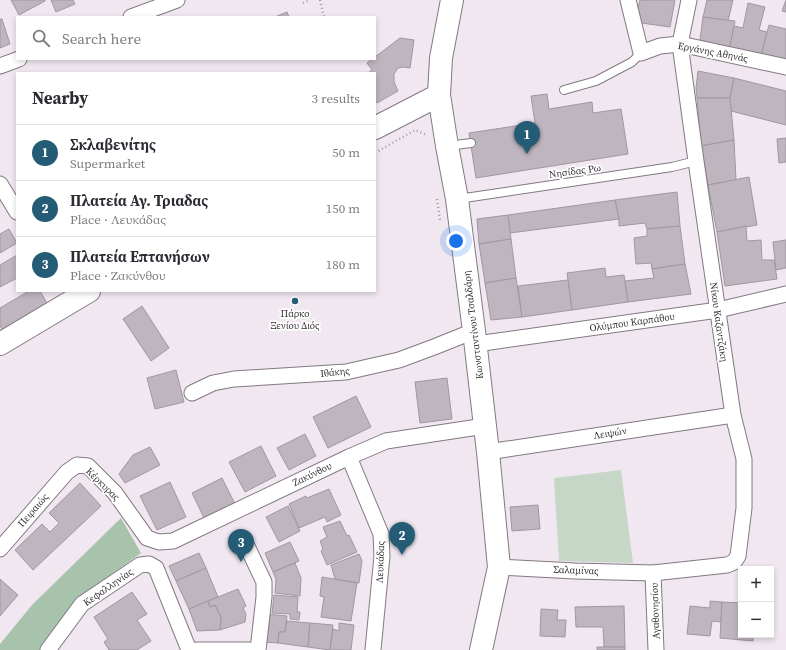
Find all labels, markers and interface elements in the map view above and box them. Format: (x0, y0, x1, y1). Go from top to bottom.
search box (16, 16, 376, 60)
icon: search (30, 27, 52, 49)
text: Search here (62, 28, 141, 49)
street label: Εργάνης Αθηνάς (677, 39, 750, 65)
text: Nearby (32, 86, 88, 110)
text: 3 results (312, 90, 360, 107)
pin: 1 (514, 121, 540, 154)
text: Σκλαβενίτης (70, 134, 156, 155)
text: 1 (41, 144, 49, 161)
text: 50 m (332, 144, 360, 161)
text: Supermarket (70, 155, 145, 172)
street label: Νησίδας Ρω (548, 161, 602, 181)
text: Πλατεία Αγ. Τριαδας (70, 190, 208, 211)
text: 2 (41, 200, 49, 217)
text: 150 m (326, 200, 360, 217)
text: Place · Λευκάδας (70, 211, 166, 228)
your location (446, 231, 466, 251)
text: Πλατεία Επτανήσων (70, 246, 210, 267)
text: 3 (41, 256, 49, 273)
text: 180 m (326, 256, 360, 273)
text: Place · Ζακύνθου (70, 267, 165, 284)
street label: Κωνσταντίνου Τσαλδάρη (460, 270, 486, 380)
street label: Νίκου Καζαντζάκη (707, 281, 731, 363)
marker: Πάρκο Ξενίου Διός (290, 296, 300, 306)
place label: Πάρκο Ξενίου Διός (270, 307, 320, 332)
street label: Ολύμπου Καρπάθου (589, 310, 675, 334)
street label: Ιθάκης (320, 364, 351, 380)
street label: Λειψών (593, 424, 628, 442)
street label: Ζακύνθου (290, 459, 334, 489)
street label: Κέρκυρας (83, 465, 123, 504)
street label: Πειραιώς (15, 490, 52, 530)
pin: 2 (389, 522, 415, 555)
pin: 3 (228, 529, 254, 562)
street label: Λευκάδας (373, 540, 387, 583)
street label: Σαλαμίνας (553, 563, 599, 577)
street label: Κεφαλληνίας (81, 565, 136, 609)
map controls (738, 566, 774, 638)
button: + (738, 566, 774, 602)
street label: Αγαθονησίου (648, 583, 662, 639)
button: − (738, 602, 774, 638)

